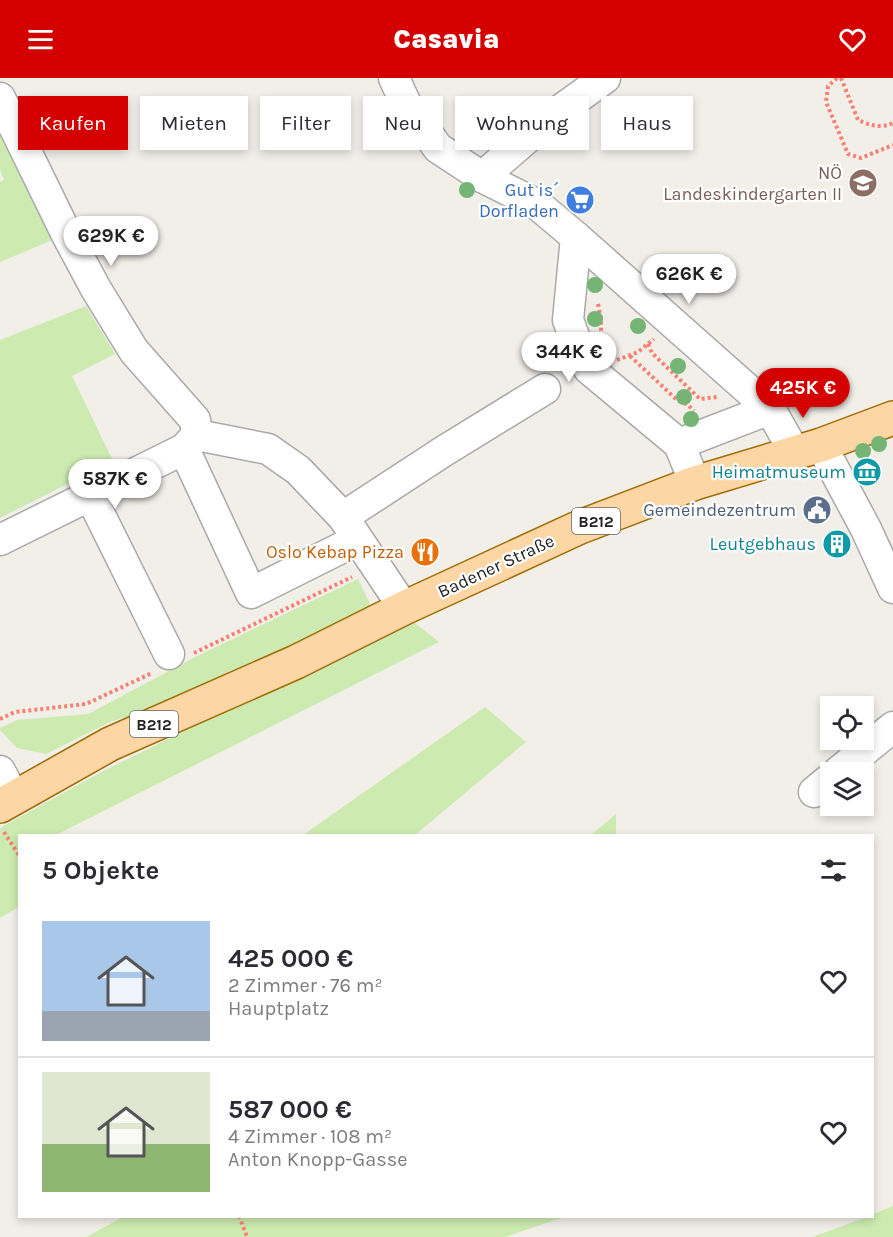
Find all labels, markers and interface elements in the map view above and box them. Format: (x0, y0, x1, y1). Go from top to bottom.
icon: menu (24, 23, 57, 56)
text: Casavia (393, 23, 500, 55)
icon: heart (836, 23, 869, 56)
chip: Kaufen (18, 96, 128, 150)
chip: Mieten (140, 96, 248, 150)
chip: Filter (260, 96, 351, 150)
chip: Neu (363, 96, 443, 150)
chip: Wohnung (455, 96, 589, 150)
chip: Haus (601, 96, 693, 150)
place label: NÖ Landeskindergarten II (663, 162, 842, 205)
school or university icon: NÖ Landeskindergarten II (847, 167, 879, 199)
place label: Gut is´ Dorfladen (479, 179, 559, 222)
supermarket icon: Gut is´ Dorfladen (564, 184, 596, 216)
pin: 629K € (62, 216, 160, 267)
text: 629K € (77, 224, 145, 247)
pin: 626K € (640, 254, 738, 305)
text: 626K € (655, 262, 723, 285)
pin: 344K € (520, 332, 618, 383)
text: 344K € (535, 340, 603, 363)
pin: 425K € (754, 368, 852, 419)
text: 425K € (770, 376, 836, 399)
museum icon: Heimatmuseum (851, 456, 883, 488)
pin: 587K € (66, 459, 164, 510)
place label: Heimatmuseum (712, 461, 846, 483)
text: 587K € (82, 467, 148, 490)
public building icon: Gemeindezentrum (801, 494, 833, 526)
place label: Gemeindezentrum (643, 499, 796, 521)
road number: B212 (572, 508, 620, 534)
building icon: Leutgebhaus (821, 528, 853, 560)
street label: Badener Straße (434, 529, 558, 603)
place label: Leutgebhaus (709, 533, 816, 555)
restaurant icon: Oslo Kebap Pizza (409, 536, 441, 568)
place label: Oslo Kebap Pizza (266, 541, 404, 563)
map controls (820, 696, 874, 816)
button: locate (820, 696, 874, 750)
road number: B212 (130, 711, 178, 737)
button: layers (820, 762, 874, 816)
icon: filters (817, 854, 850, 887)
text: 5 Objekte (42, 855, 159, 886)
text: 425 000 € (228, 943, 353, 974)
icon: home (90, 945, 162, 1017)
icon: heart (817, 965, 850, 998)
text: 2 Zimmer · 76 m² (228, 974, 382, 997)
text: Hauptplatz (228, 997, 329, 1020)
text: 587 000 € (228, 1094, 352, 1125)
icon: home (90, 1096, 162, 1168)
icon: heart (817, 1116, 850, 1149)
text: 4 Zimmer · 108 m² (228, 1125, 392, 1148)
text: Anton Knopp-Gasse (228, 1148, 408, 1171)

